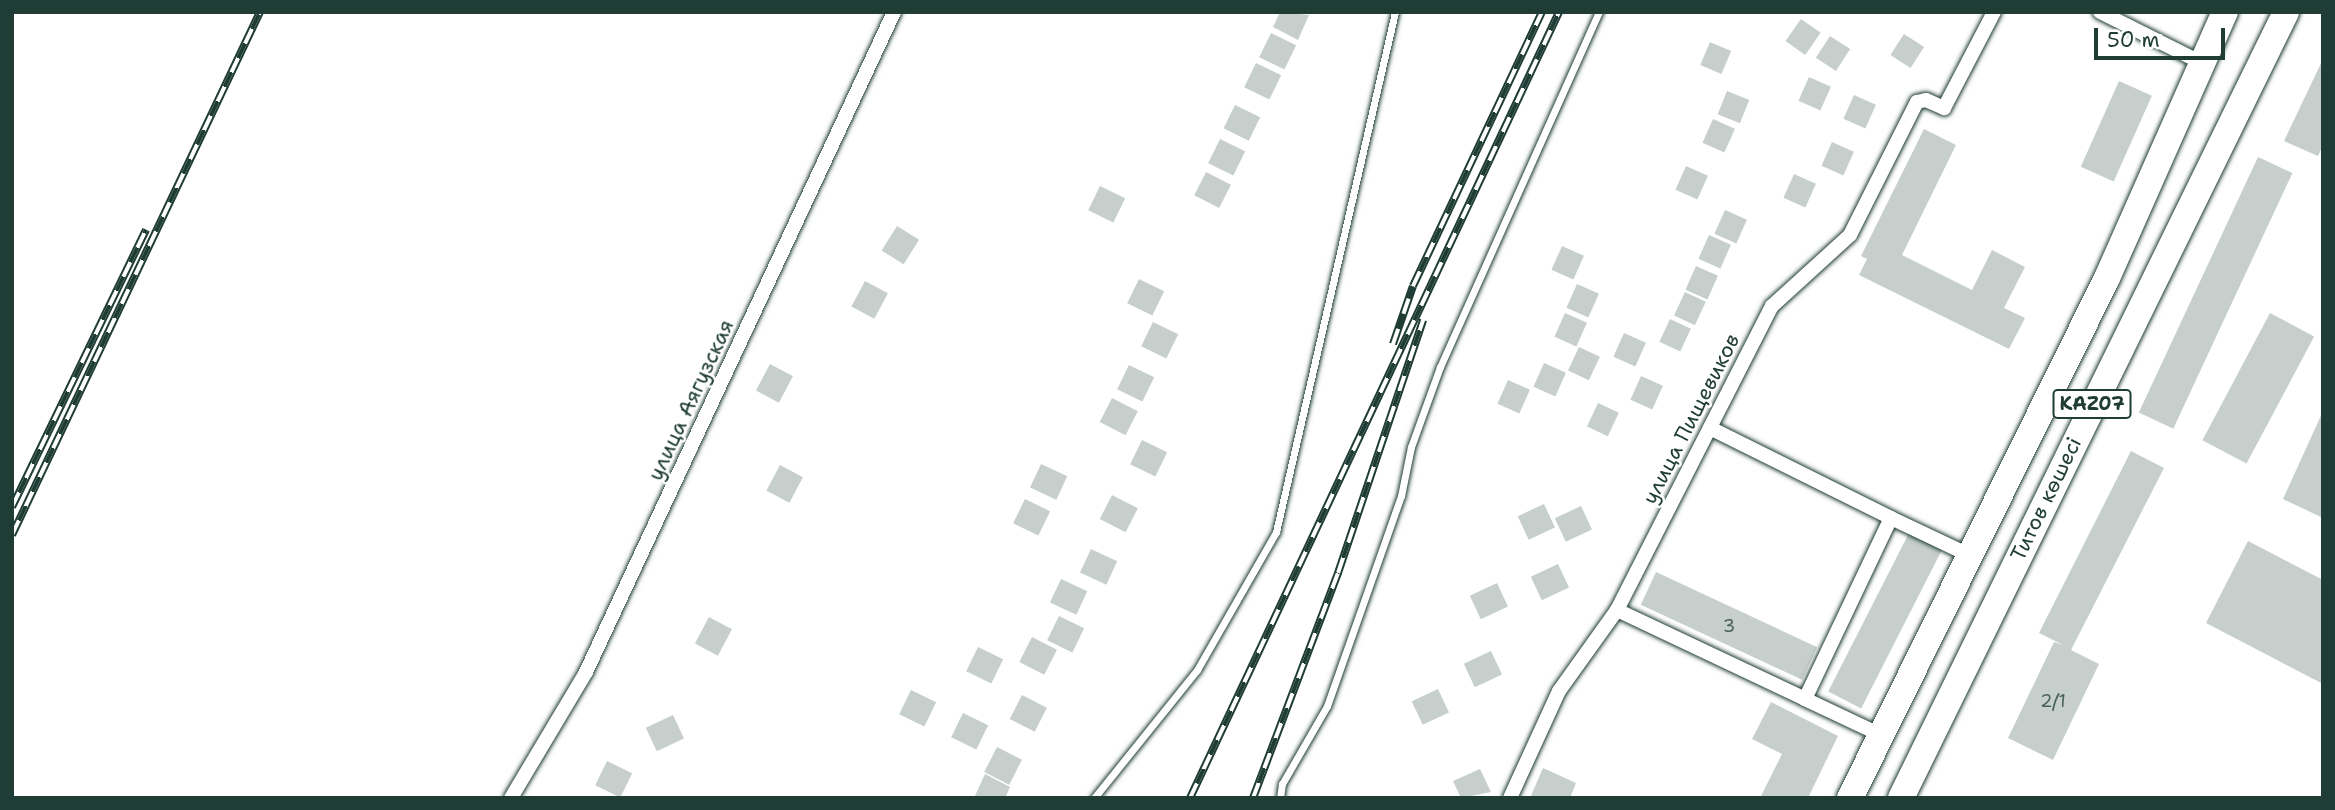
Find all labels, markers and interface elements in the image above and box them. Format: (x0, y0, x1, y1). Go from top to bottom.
scale bar (2097, 14, 2228, 58)
text: 50 m (2107, 26, 2160, 54)
street label: улица Аягузская (643, 316, 739, 484)
street label: улица Пищевиков (1637, 330, 1745, 508)
road number: KAZ07 (2052, 388, 2132, 420)
street label: Титов көшесі (2005, 433, 2087, 565)
house number: 3 (1723, 615, 1735, 637)
house number: 2/1 (2040, 690, 2066, 712)

